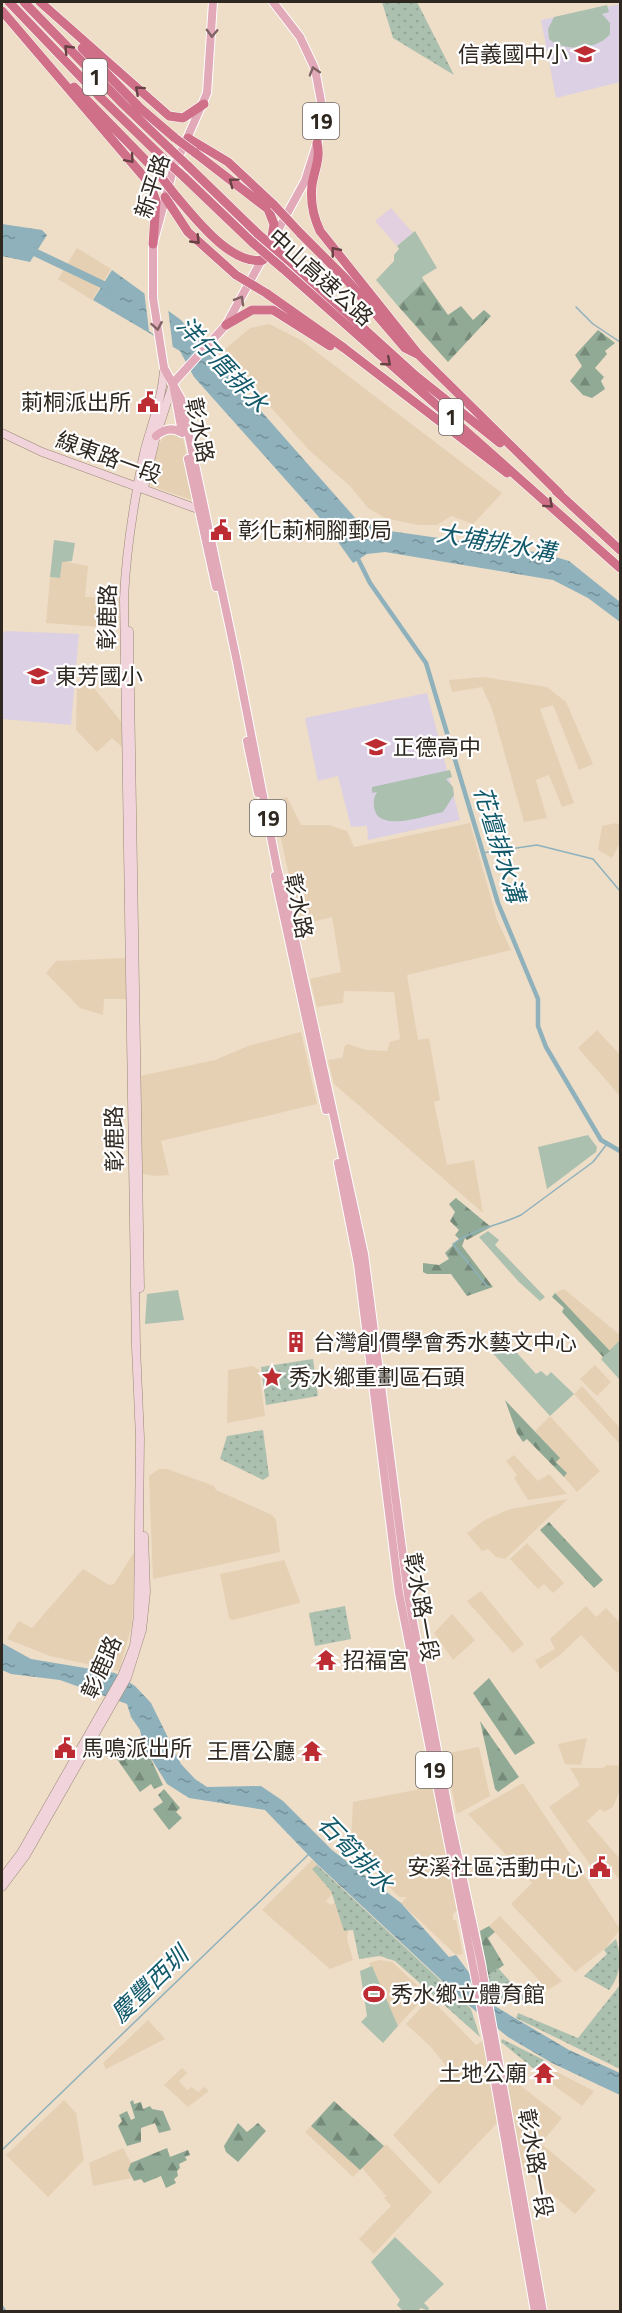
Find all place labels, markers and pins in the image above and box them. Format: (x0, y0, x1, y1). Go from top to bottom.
place label: 信義國中小 (458, 37, 568, 71)
school or university icon: 信義國中小 (573, 42, 597, 66)
place label: 莿桐派出所 (21, 385, 131, 419)
public building icon: 莿桐派出所 (136, 390, 160, 414)
place label: 彰化莿桐腳郵局 (238, 513, 392, 547)
public building icon: 彰化莿桐腳郵局 (209, 518, 233, 542)
place label: 東芳國小 (55, 659, 143, 693)
school or university icon: 東芳國小 (26, 664, 50, 688)
place label: 正德高中 (393, 730, 481, 764)
school or university icon: 正德高中 (364, 735, 388, 759)
place label: 台灣創價學會秀水藝文中心 (313, 1325, 577, 1359)
building icon: 台灣創價學會秀水藝文中心 (284, 1330, 308, 1354)
place label: 秀水鄉重劃區石頭 (289, 1360, 465, 1394)
place icon: 秀水鄉重劃區石頭 (260, 1365, 284, 1389)
place label: 招福宮 (343, 1643, 409, 1677)
temple icon: 招福宮 (314, 1648, 338, 1672)
place label: 馬鳴派出所 (82, 1731, 192, 1765)
place label: 王厝公廳 (207, 1734, 295, 1768)
public building icon: 馬鳴派出所 (53, 1736, 77, 1760)
temple icon: 王厝公廳 (300, 1739, 324, 1763)
place label: 安溪社區活動中心 (407, 1850, 583, 1884)
public building icon: 安溪社區活動中心 (588, 1855, 612, 1879)
place label: 秀水鄉立體育館 (391, 1977, 545, 2011)
sports icon: 秀水鄉立體育館 (362, 1982, 386, 2006)
place label: 土地公廟 (439, 2056, 527, 2090)
temple icon: 土地公廟 (532, 2061, 556, 2085)

